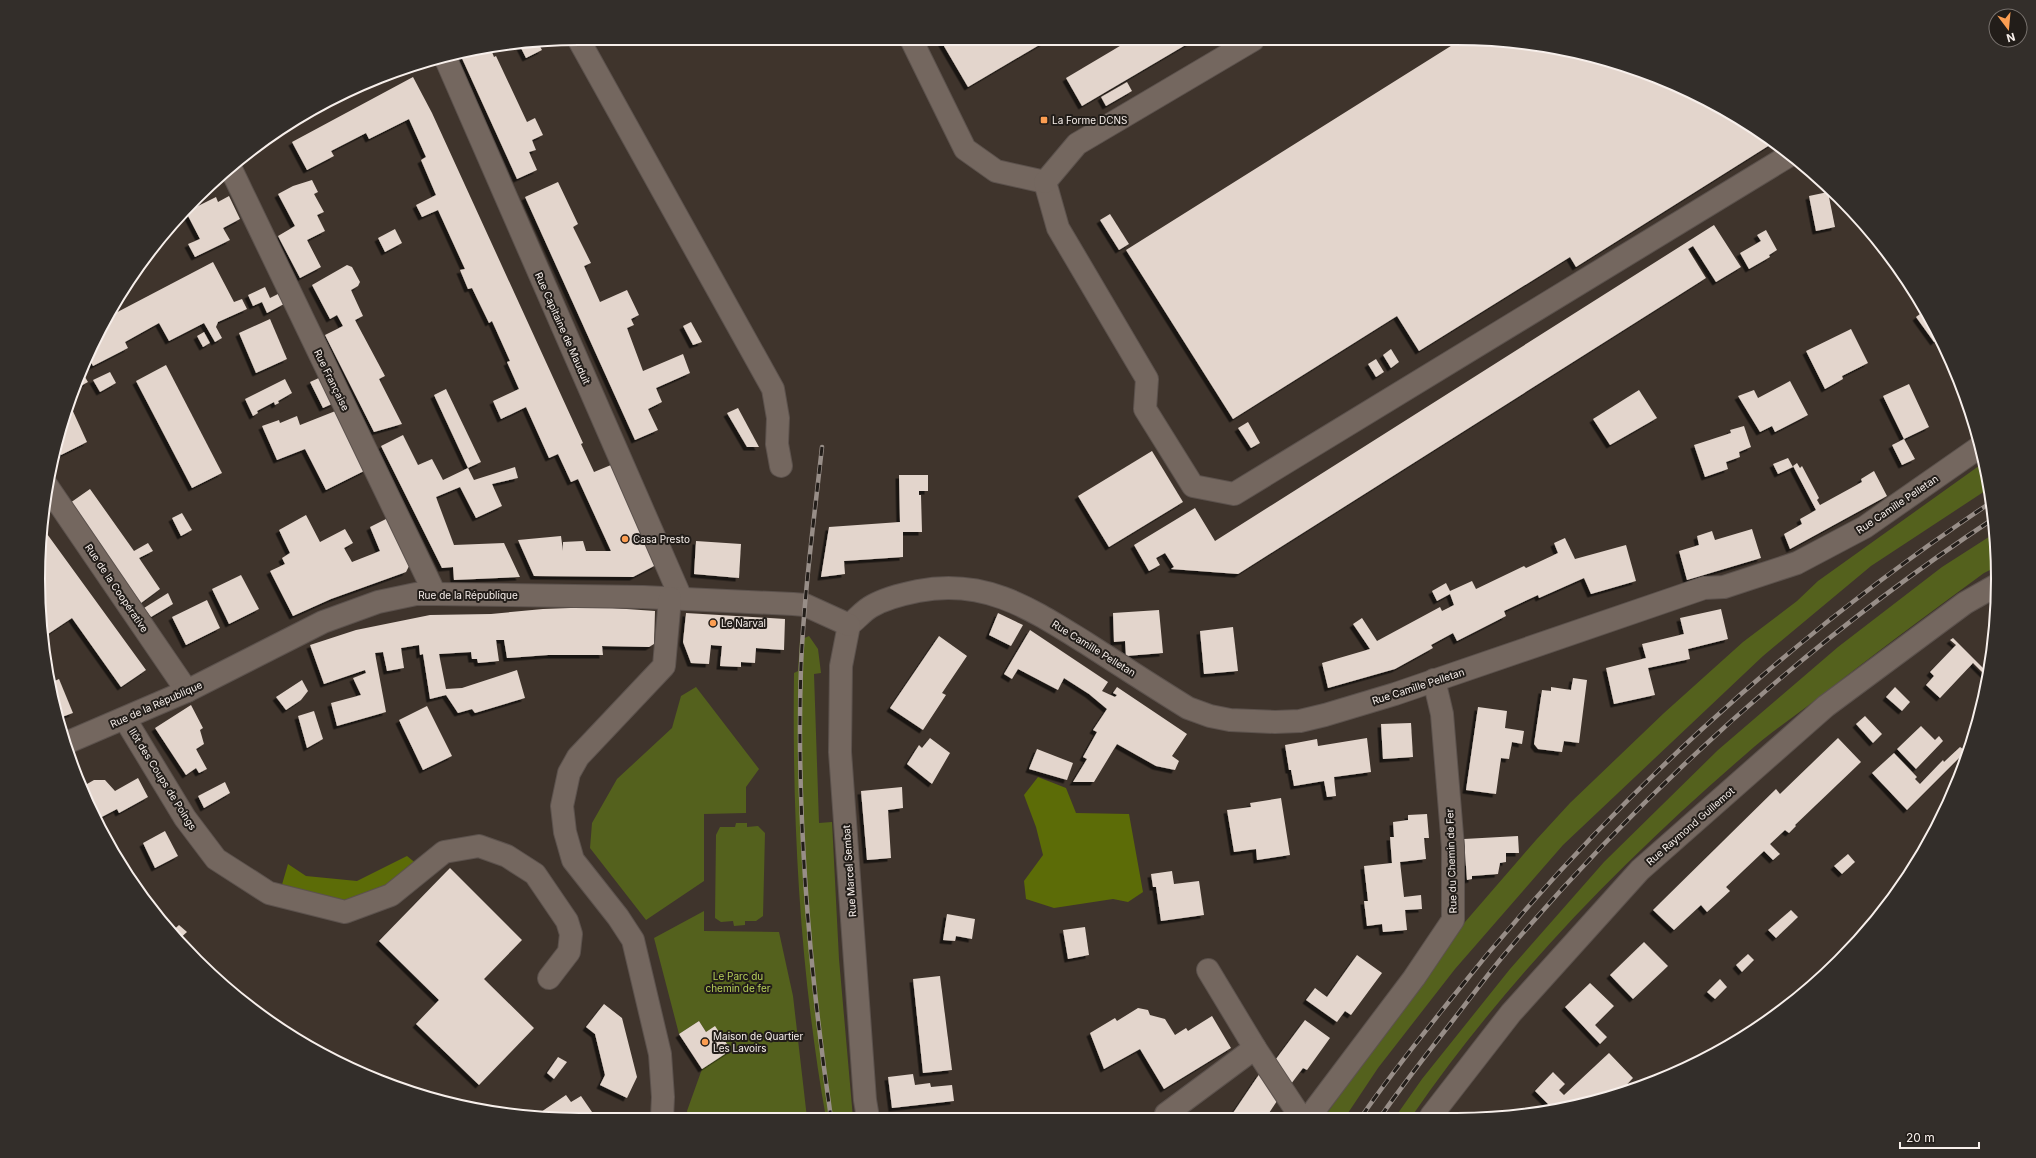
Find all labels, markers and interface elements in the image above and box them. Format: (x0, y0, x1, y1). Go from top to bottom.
north arrow (1988, 8, 2028, 48)
text: N (2005, 30, 2017, 45)
place label: La Forme DCNS (1052, 114, 1127, 126)
marker: La Forme DCNS (1039, 115, 1049, 125)
street label: Rue Capitaine de Mauduit (533, 270, 593, 387)
street label: Rue Française (312, 347, 352, 413)
street label: Rue Camille Pelletan (1854, 472, 1940, 536)
place label: Casa Presto (633, 533, 690, 545)
marker: Casa Presto (620, 534, 630, 544)
street label: Rue de la Coopérative (83, 541, 151, 635)
street label: Rue de la République (418, 589, 518, 601)
place label: Le Narval (721, 617, 766, 629)
street label: Rue Camille Pelletan (1050, 617, 1138, 679)
marker: Le Narval (708, 618, 718, 628)
street label: Rue Camille Pelletan (1370, 665, 1466, 707)
street label: Rue de la République (108, 678, 204, 730)
street label: Ilôt des Coups de Poings (127, 726, 199, 832)
street label: Rue Raymond Guillemot (1644, 784, 1737, 867)
street label: Rue du Chemin de Fer (1443, 808, 1459, 914)
street label: Rue Marcel Sembat (840, 824, 858, 917)
park label: Le Parc du chemin de fer (705, 970, 771, 994)
place label: Maison de Quartier Les Lavoirs (713, 1030, 803, 1054)
marker: Maison de Quartier Les Lavoirs (700, 1037, 710, 1047)
scale bar (1900, 1124, 1979, 1150)
text: 20 m (1906, 1130, 1935, 1145)

